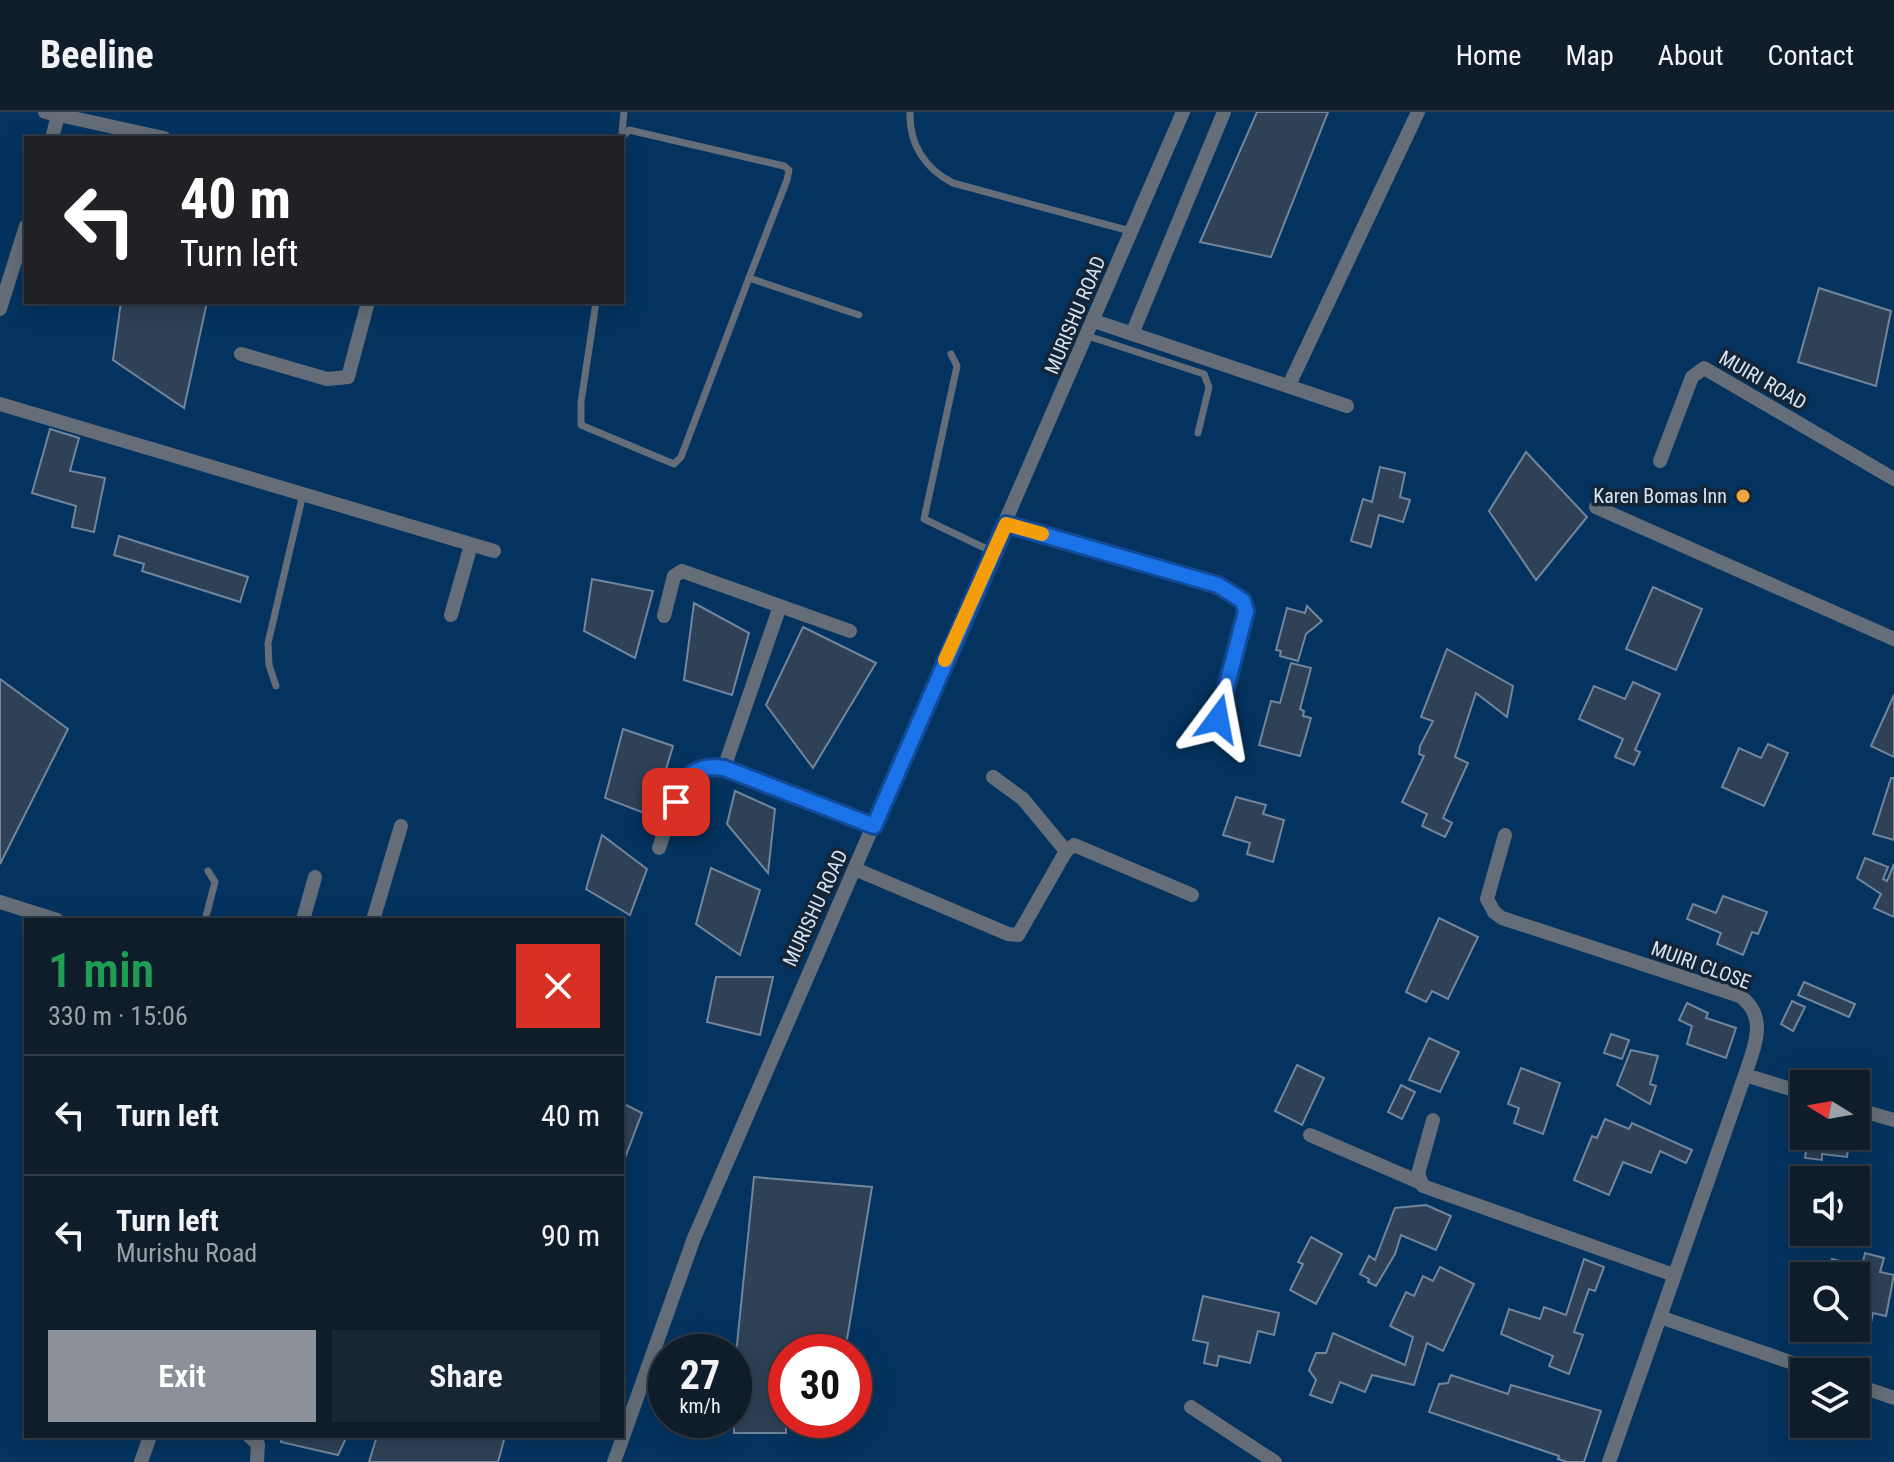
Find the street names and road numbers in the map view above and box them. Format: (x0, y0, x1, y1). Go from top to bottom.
street label: MURISHU ROAD (1039, 252, 1111, 378)
street label: MUIRI ROAD (1715, 345, 1811, 415)
street label: MURISHU ROAD (778, 846, 852, 970)
street label: MUIRI CLOSE (1648, 936, 1754, 994)

